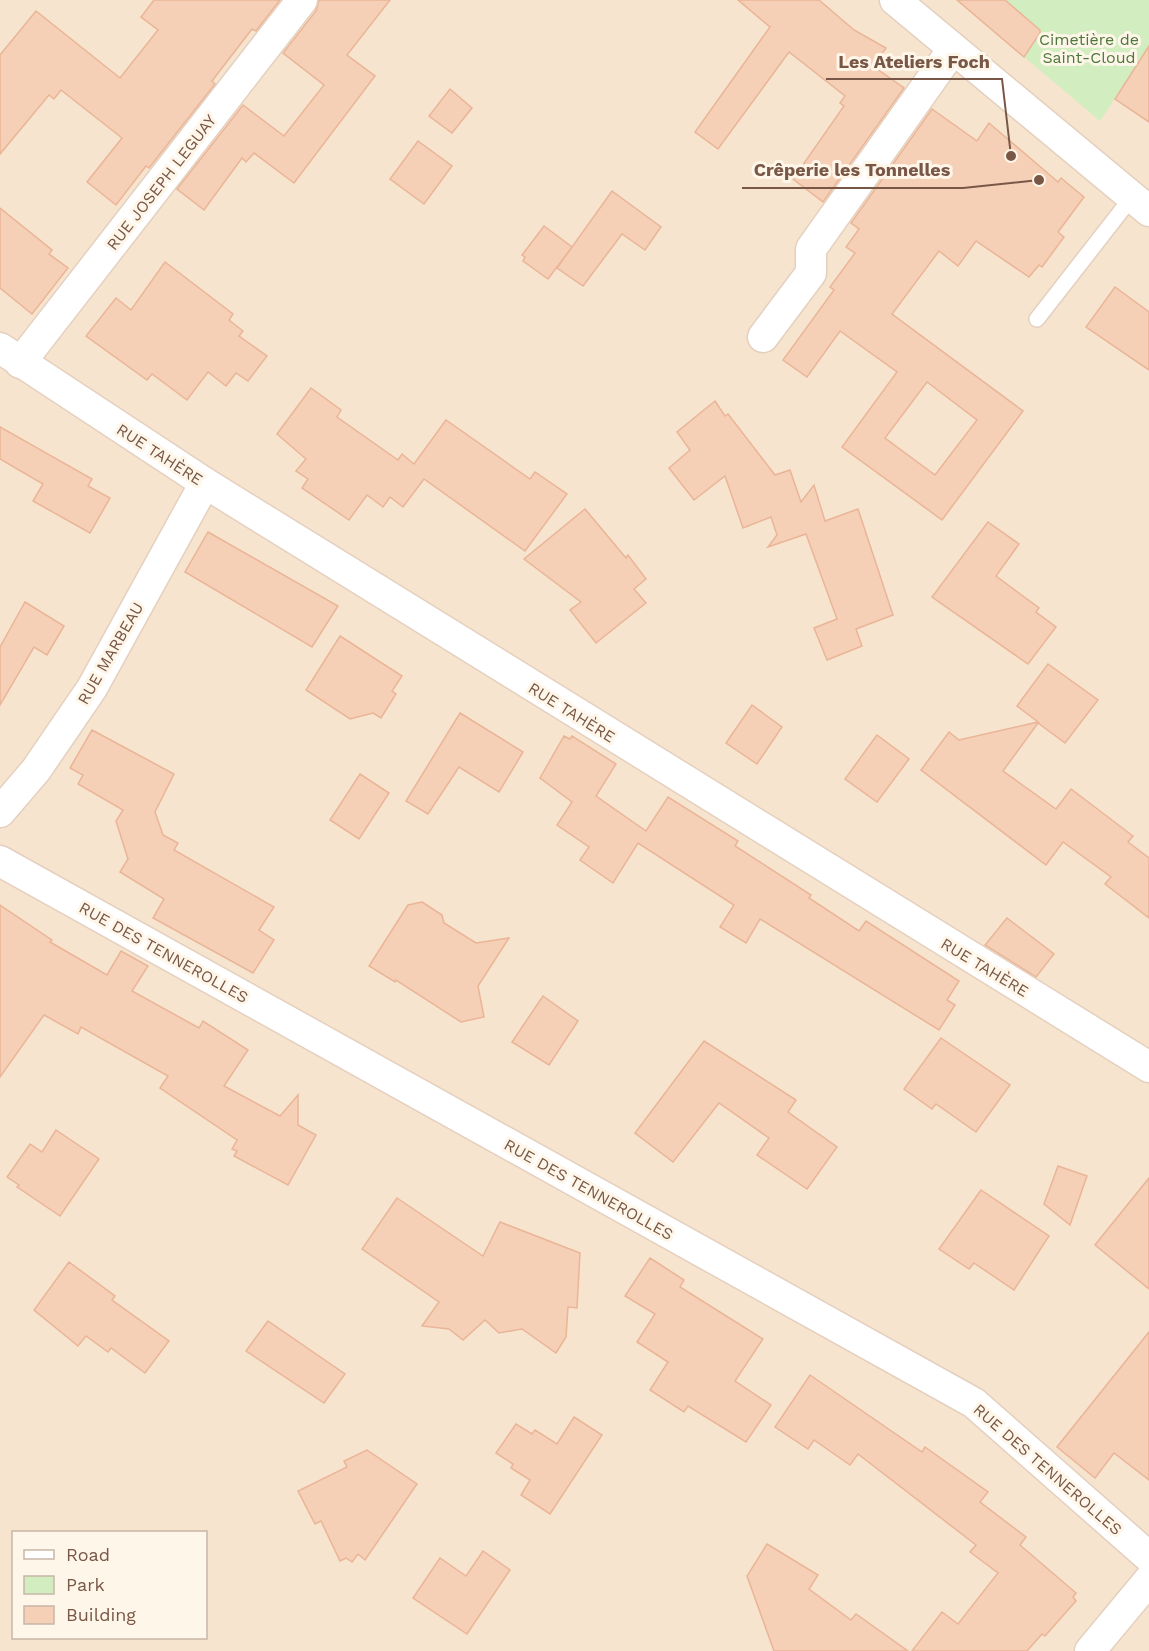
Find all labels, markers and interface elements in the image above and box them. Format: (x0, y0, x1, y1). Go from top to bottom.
park label: Cimetière de Saint-Cloud (1039, 30, 1139, 67)
callout: Les Ateliers Foch (826, 43, 1002, 79)
text: Les Ateliers Foch (838, 51, 990, 72)
street label: RUE JOSEPH LEGUAY (103, 111, 220, 254)
callout: Crêperie les Tonnelles (742, 152, 963, 188)
text: Crêperie les Tonnelles (754, 159, 951, 180)
street label: RUE TAHÈRE (113, 420, 206, 489)
street label: RUE MARBEAU (74, 599, 147, 708)
street label: RUE TAHÈRE (525, 678, 619, 747)
street label: RUE DES TENNEROLLES (76, 898, 252, 1007)
street label: RUE TAHÈRE (938, 934, 1032, 1001)
street label: RUE DES TENNEROLLES (501, 1135, 677, 1244)
street label: RUE DES TENNEROLLES (970, 1400, 1126, 1539)
legend (12, 1531, 207, 1639)
text: Road (66, 1544, 110, 1565)
text: Park (66, 1574, 105, 1595)
text: Building (66, 1604, 136, 1625)

